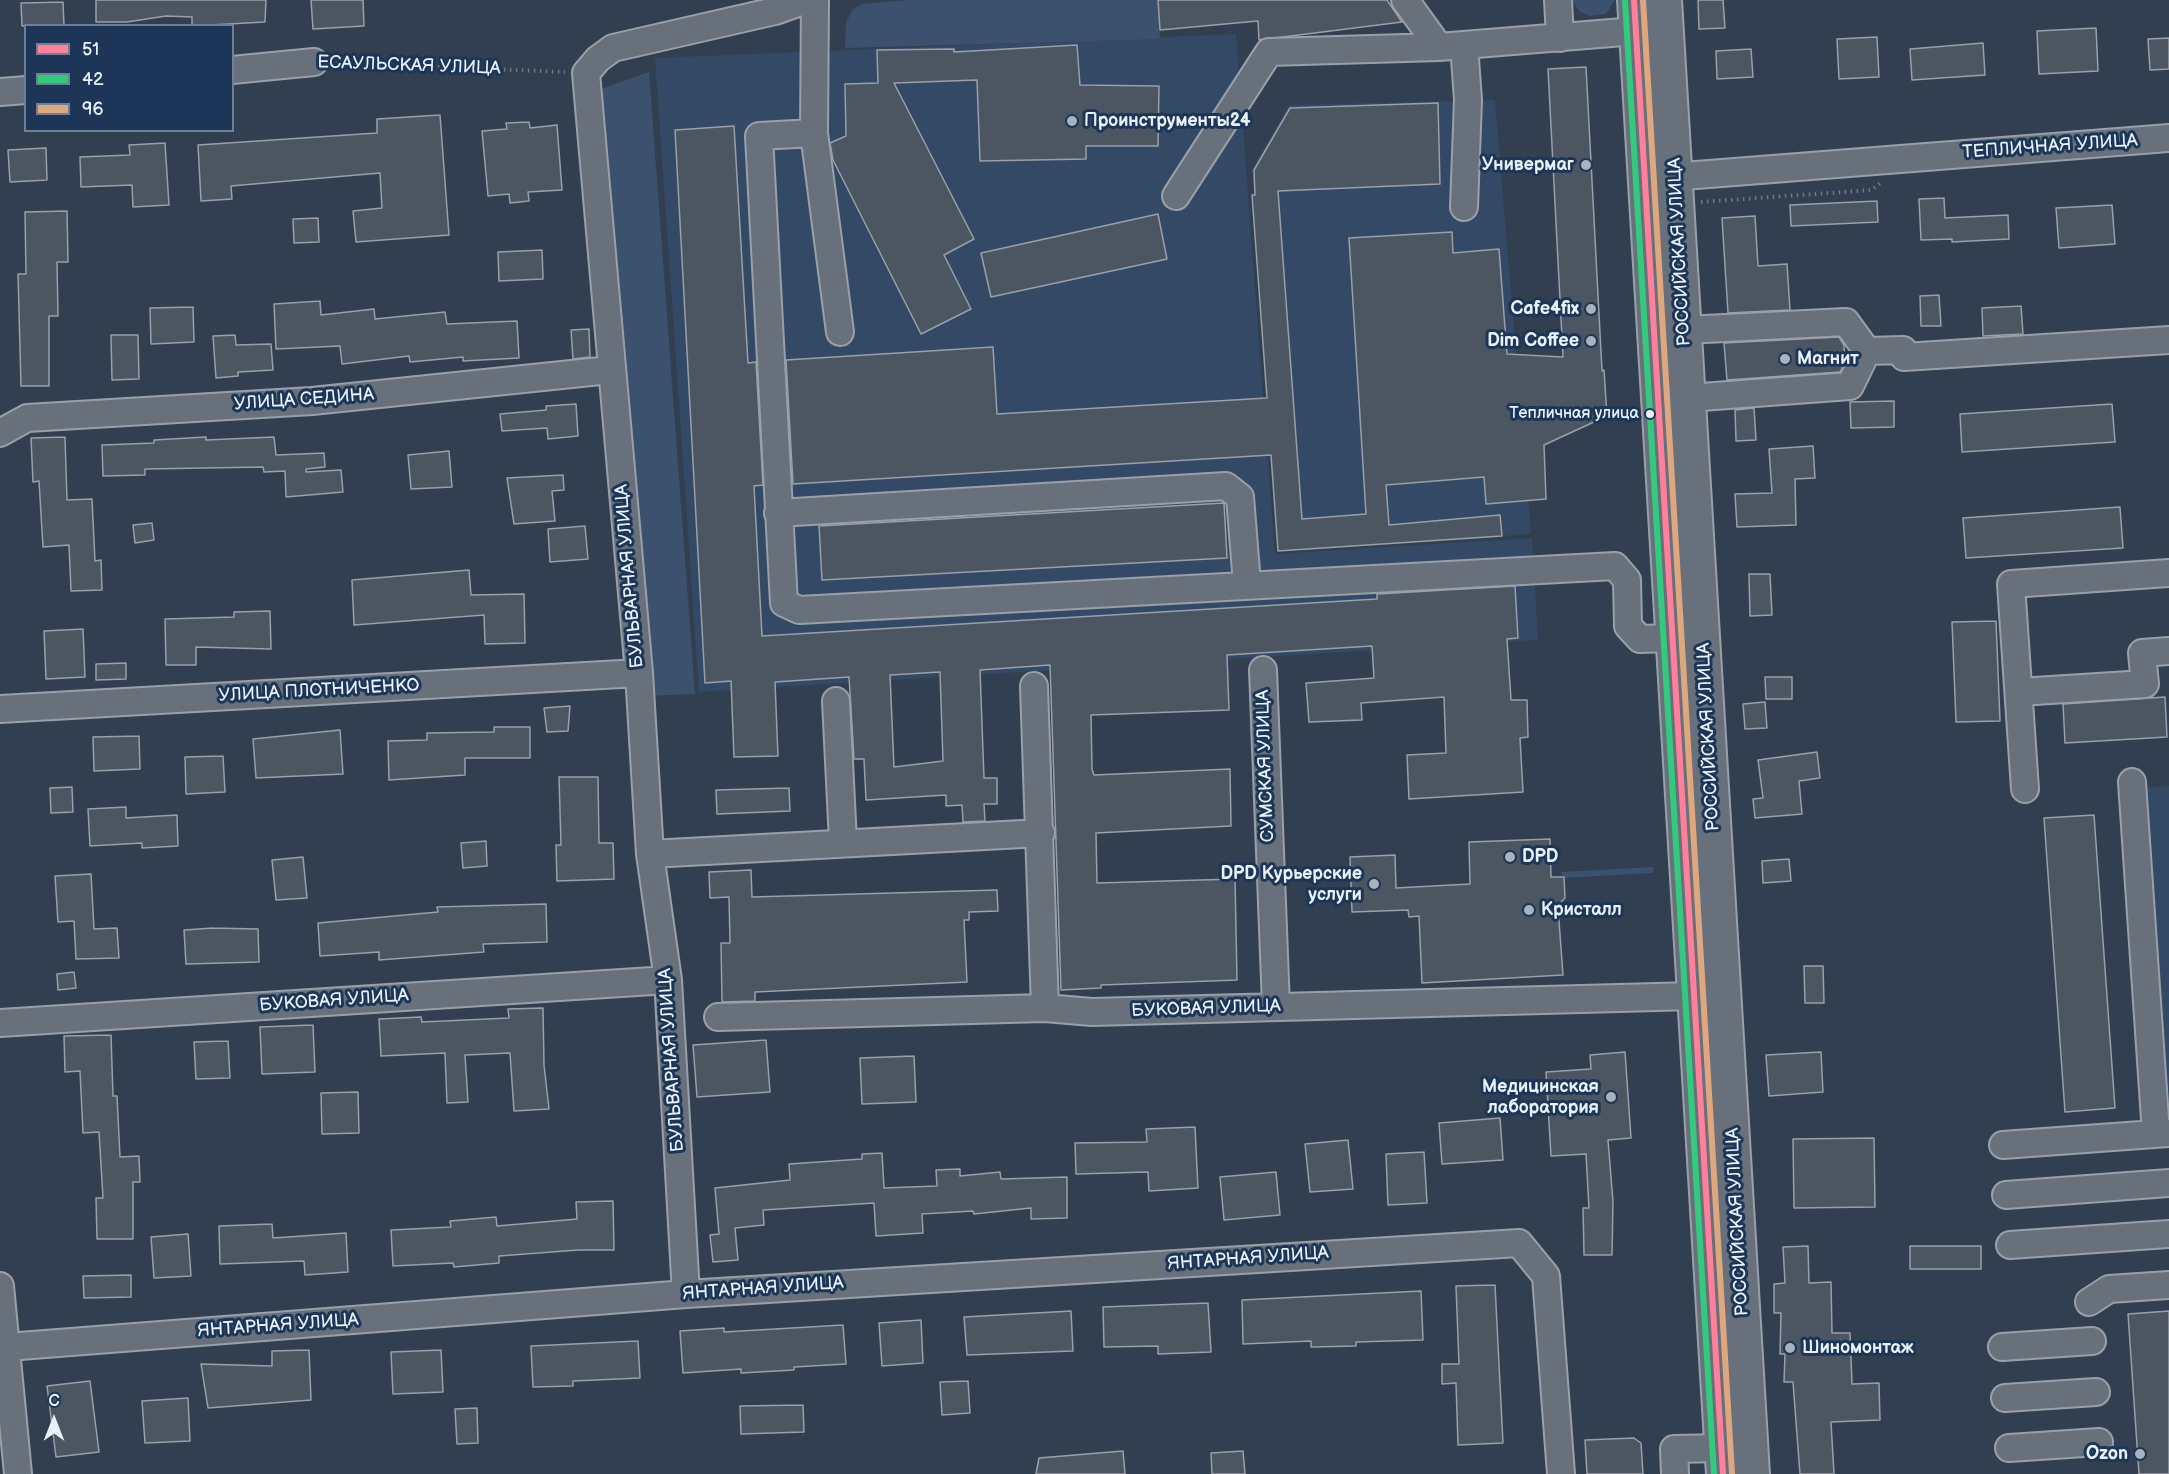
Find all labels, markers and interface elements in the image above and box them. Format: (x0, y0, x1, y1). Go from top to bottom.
legend (24, 24, 234, 132)
text: 51 (82, 39, 99, 60)
street label: ЕСАУЛЬСКАЯ УЛИЦА (317, 52, 501, 80)
text: 42 (82, 69, 104, 90)
text: 96 (82, 99, 103, 120)
place label: Проинструменты24 (1084, 110, 1251, 132)
marker: Проинструменты24 (1065, 114, 1079, 128)
street label: ТЕПЛИЧНАЯ УЛИЦА (1962, 130, 2138, 164)
place label: Универмаг (1482, 154, 1574, 176)
street label: РОССИЙСКАЯ УЛИЦА (1664, 157, 1696, 347)
marker: Универмаг (1579, 158, 1593, 172)
place label: Cafe4fix (1511, 298, 1579, 320)
marker: Cafe4fix (1584, 302, 1598, 316)
place label: Dim Coffee (1487, 330, 1579, 352)
marker: Dim Coffee (1584, 334, 1598, 348)
place label: Магнит (1797, 348, 1859, 370)
marker: Магнит (1778, 352, 1792, 366)
street label: УЛИЦА СЕДИНА (233, 384, 375, 416)
place label: Тепличная улица (1509, 404, 1639, 424)
marker: Тепличная улица (1644, 408, 1656, 420)
street label: БУЛЬВАРНАЯ УЛИЦА (611, 483, 649, 669)
street label: РОССИЙСКАЯ УЛИЦА (1693, 642, 1725, 832)
street label: УЛИЦА ПЛОТНИЧЕНКО (218, 675, 420, 707)
street label: СУМСКАЯ УЛИЦА (1253, 690, 1279, 842)
place label: DPD (1522, 846, 1558, 868)
marker: DPD (1503, 850, 1517, 864)
place label: DPD Курьерские услуги (1221, 863, 1362, 906)
marker: DPD Курьерские услуги (1367, 877, 1381, 891)
place label: Кристалл (1541, 899, 1622, 921)
marker: Кристалл (1522, 903, 1536, 917)
street label: БУЛЬВАРНАЯ УЛИЦА (655, 967, 689, 1153)
street label: БУКОВАЯ УЛИЦА (259, 985, 409, 1017)
street label: БУКОВАЯ УЛИЦА (1131, 996, 1281, 1022)
place label: Медицинская лаборатория (1482, 1076, 1599, 1118)
marker: Медицинская лаборатория (1604, 1090, 1618, 1104)
street label: РОССИЙСКАЯ УЛИЦА (1722, 1127, 1754, 1317)
street label: ЯНТАРНАЯ УЛИЦА (1167, 1243, 1329, 1275)
street label: ЯНТАРНАЯ УЛИЦА (682, 1273, 844, 1305)
street label: ЯНТАРНАЯ УЛИЦА (197, 1310, 359, 1342)
place label: Шиномонтаж (1802, 1337, 1914, 1359)
marker: Шиномонтаж (1783, 1341, 1797, 1355)
north arrow (24, 1390, 84, 1450)
text: С (48, 1392, 60, 1411)
place label: Ozon (2086, 1443, 2128, 1465)
marker: Ozon (2133, 1447, 2147, 1461)

